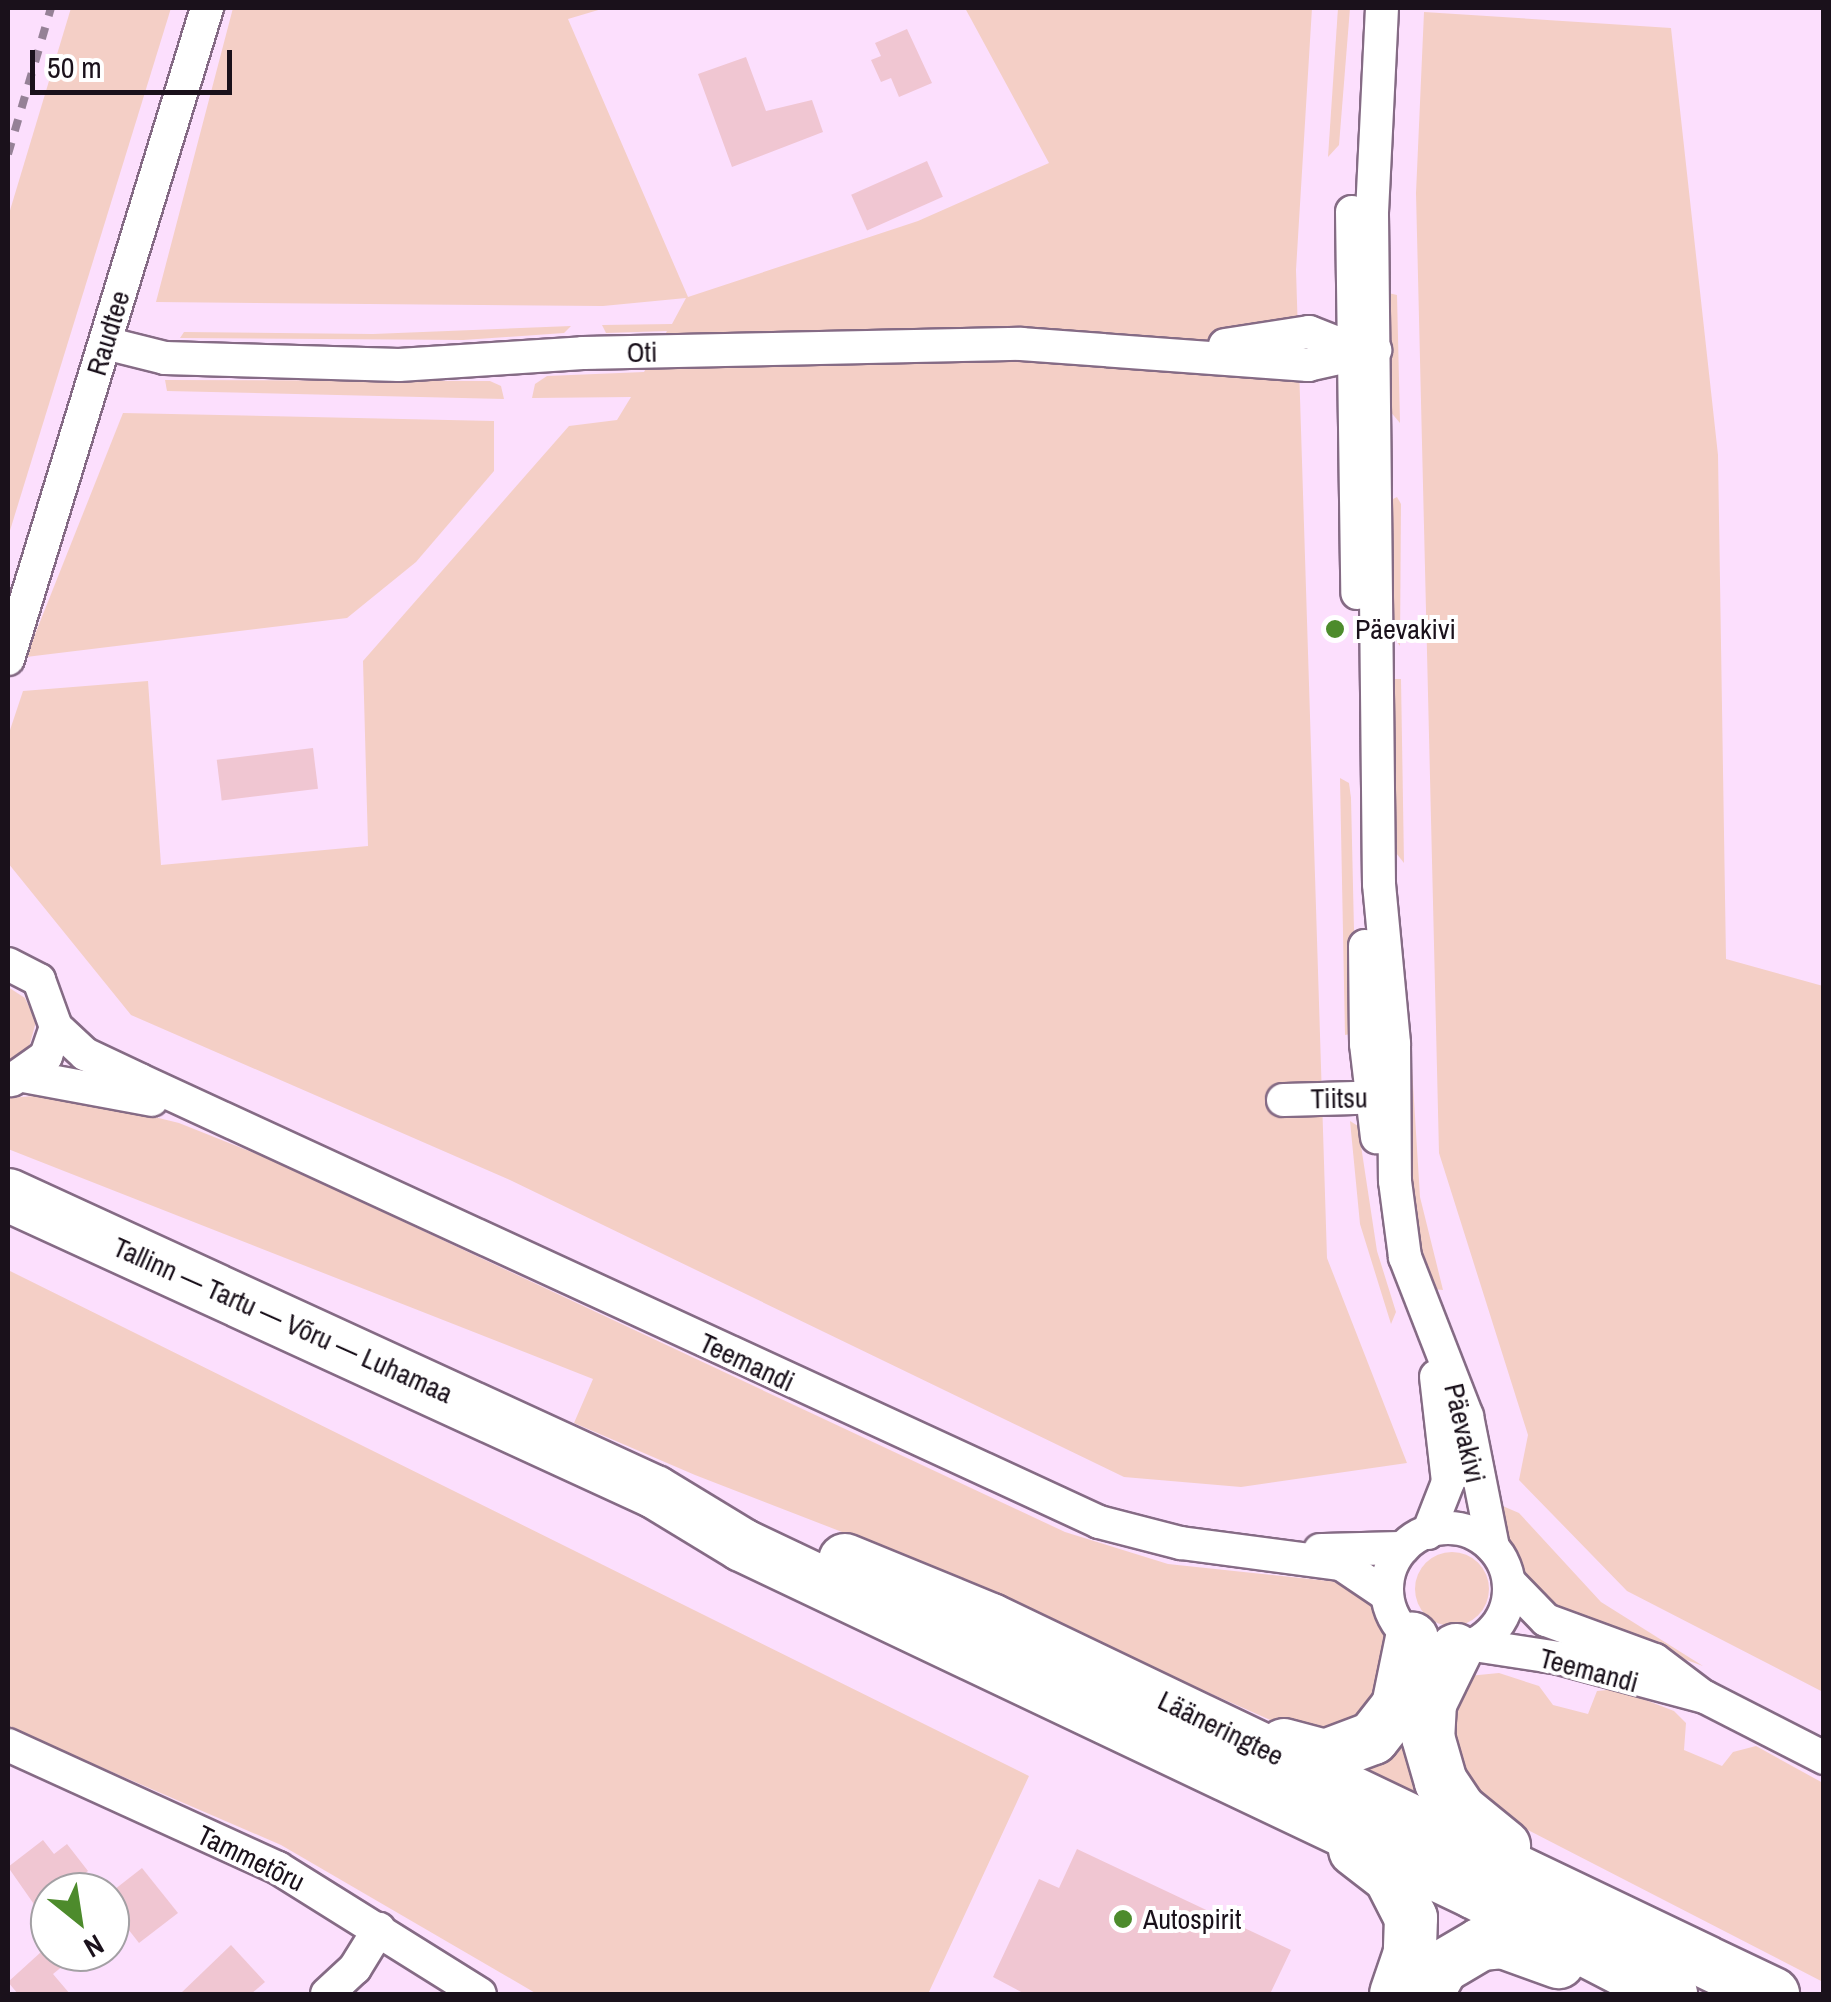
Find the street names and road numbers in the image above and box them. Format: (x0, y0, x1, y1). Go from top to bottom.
street label: Raudtee (79, 287, 137, 379)
street label: Oti (626, 335, 658, 369)
street label: Tiitsu (1310, 1081, 1368, 1115)
street label: Tallinn — Tartu — Võru — Luhamaa (108, 1230, 458, 1410)
street label: Teemandi (694, 1325, 800, 1399)
street label: Päevakivi (1437, 1380, 1493, 1486)
street label: Teemandi (1536, 1641, 1642, 1699)
street label: Lääneringtee (1153, 1683, 1289, 1773)
street label: Tammetõru (192, 1818, 310, 1898)

